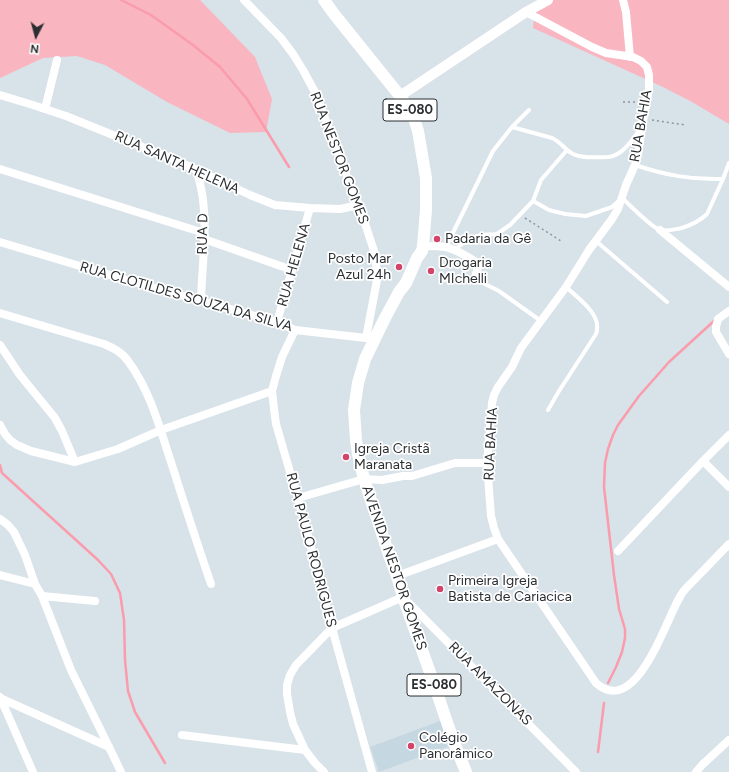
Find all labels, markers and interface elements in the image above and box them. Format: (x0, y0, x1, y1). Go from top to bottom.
north arrow (16, 16, 56, 56)
text: N (30, 42, 40, 55)
street label: RUA BAHIA (626, 88, 656, 164)
street label: RUA NESTOR GOMES (306, 89, 372, 227)
road number: ES-080 (383, 99, 437, 121)
street label: RUA SANTA HELENA (112, 128, 242, 198)
street label: RUA D (194, 213, 212, 255)
street label: RUA HELENA (274, 221, 314, 309)
place label: Padaria da Gê (445, 231, 531, 247)
marker: Padaria da Gê (432, 234, 442, 244)
place label: Posto Mar Azul 24h (328, 251, 391, 284)
place label: Drogaria MIchelli (439, 255, 492, 288)
street label: RUA CLOTILDES SOUZA DA SILVA (78, 259, 294, 335)
marker: Posto Mar Azul 24h (394, 262, 404, 272)
marker: Drogaria MIchelli (426, 266, 436, 276)
street label: RUA BAHIA (481, 407, 501, 481)
place label: Igreja Cristã Maranata (354, 441, 430, 474)
marker: Igreja Cristã Maranata (341, 452, 351, 462)
street label: RUA PAULO RODRIGUES (282, 471, 340, 629)
street label: AVENIDA NESTOR GOMES (358, 484, 430, 652)
place label: Primeira Igreja Batista de Cariacica (448, 573, 572, 606)
marker: Primeira Igreja Batista de Cariacica (435, 584, 445, 594)
street label: RUA AMAZONAS (445, 639, 535, 729)
road number: ES-080 (407, 674, 461, 696)
place label: Colégio Panorâmico (419, 730, 493, 762)
marker: Colégio Panorâmico (406, 741, 416, 751)

